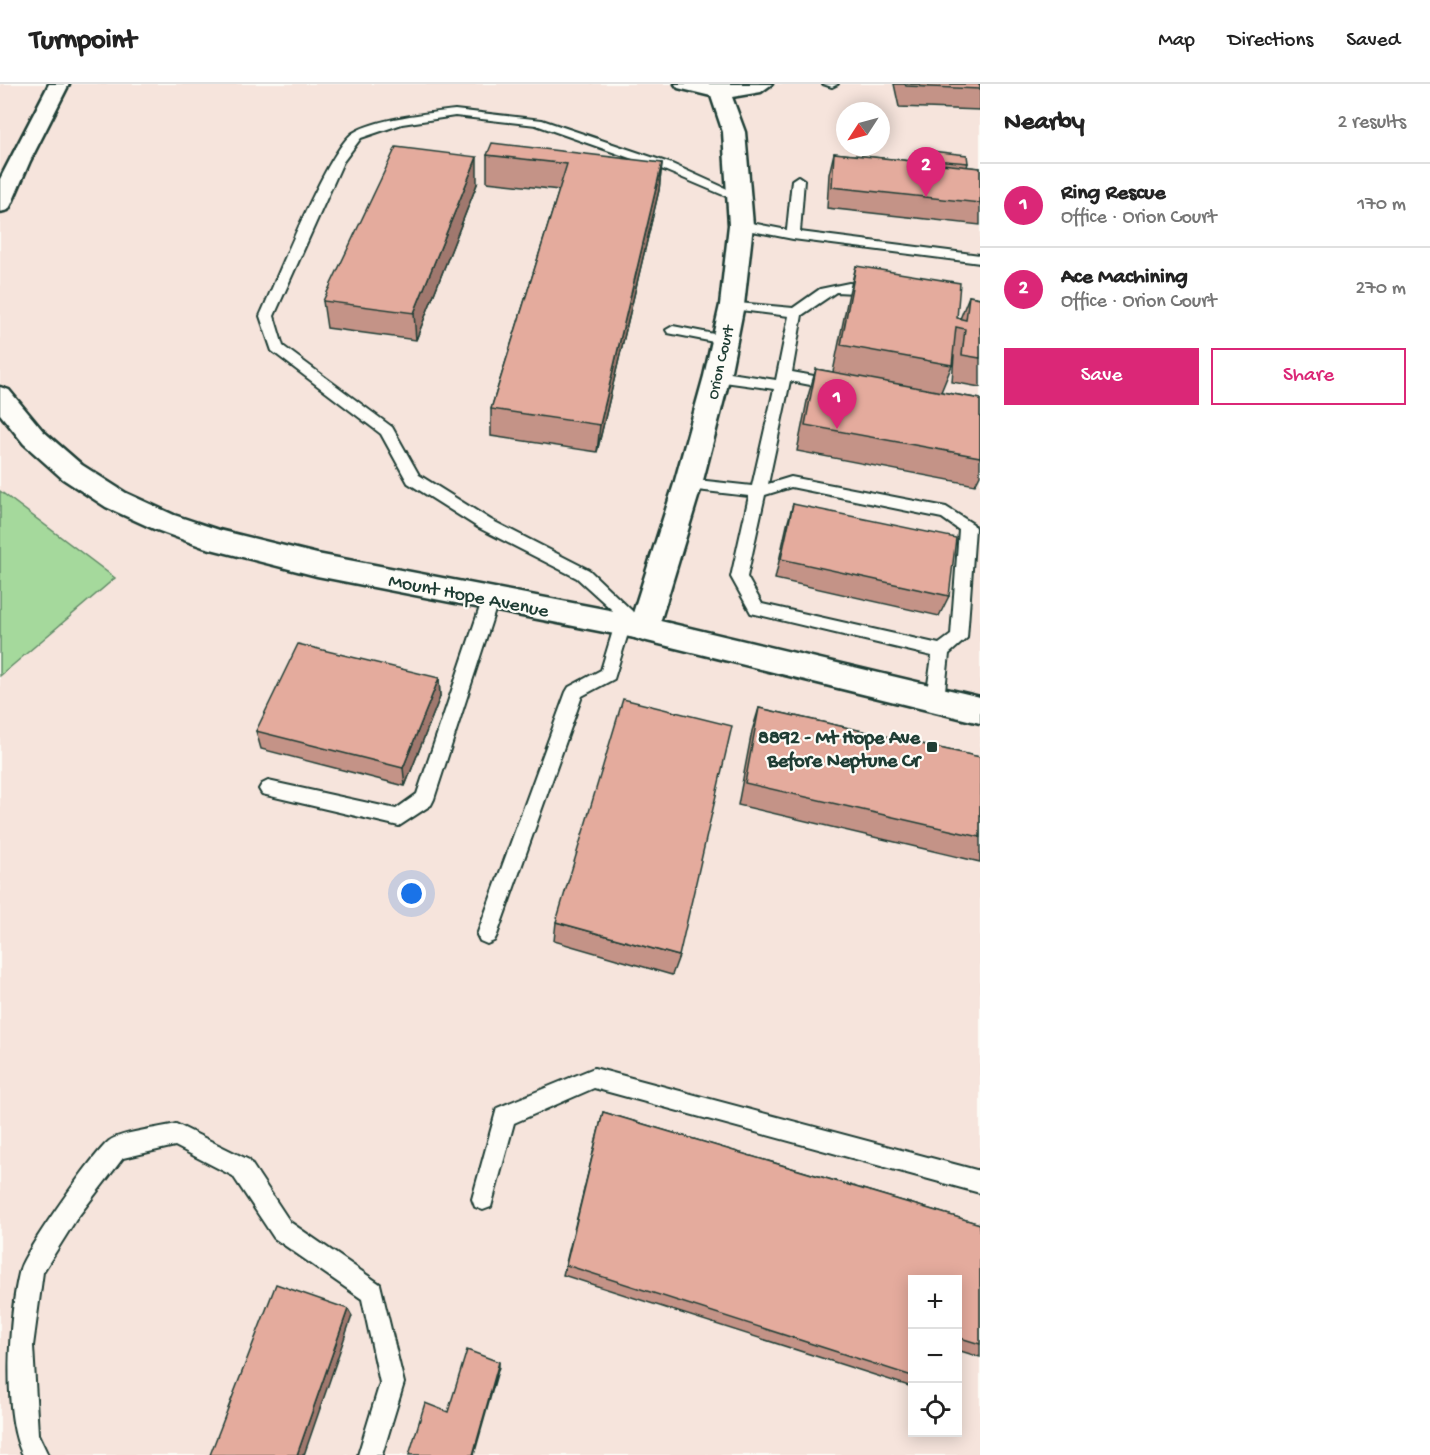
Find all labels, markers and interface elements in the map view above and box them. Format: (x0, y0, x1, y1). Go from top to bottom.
text: Turnpoint (30, 25, 136, 58)
text: Map (1158, 29, 1195, 54)
text: Directions (1228, 29, 1313, 54)
text: Saved (1346, 29, 1400, 54)
north arrow (836, 102, 890, 156)
text: Nearby (1004, 108, 1085, 139)
text: 2 results (1337, 112, 1406, 135)
pin: 2 (906, 147, 946, 197)
text: Ring Rescue (1061, 181, 1166, 207)
text: 1 (1019, 194, 1028, 217)
text: 170 m (1357, 194, 1406, 217)
text: Office · Orion Court (1061, 207, 1216, 230)
text: Ace Machining (1061, 265, 1188, 291)
text: 2 (1019, 278, 1028, 301)
text: 270 m (1356, 278, 1406, 301)
text: Office · Orion Court (1061, 291, 1216, 314)
street label: Orion Court (705, 323, 740, 402)
button: Save (1004, 348, 1199, 405)
button: Share (1211, 348, 1406, 405)
pin: 1 (818, 380, 856, 429)
street label: Mount Hope Avenue (386, 571, 551, 624)
place label: 8892 - Mt Hope Ave Before Neptune Cr (758, 728, 922, 774)
marker: 8892 - Mt Hope Ave Before Neptune Cr (925, 740, 939, 754)
your location (397, 879, 426, 908)
map controls (908, 1275, 962, 1437)
button: + (908, 1275, 962, 1329)
button: − (908, 1329, 962, 1383)
button: locate (908, 1383, 962, 1437)

